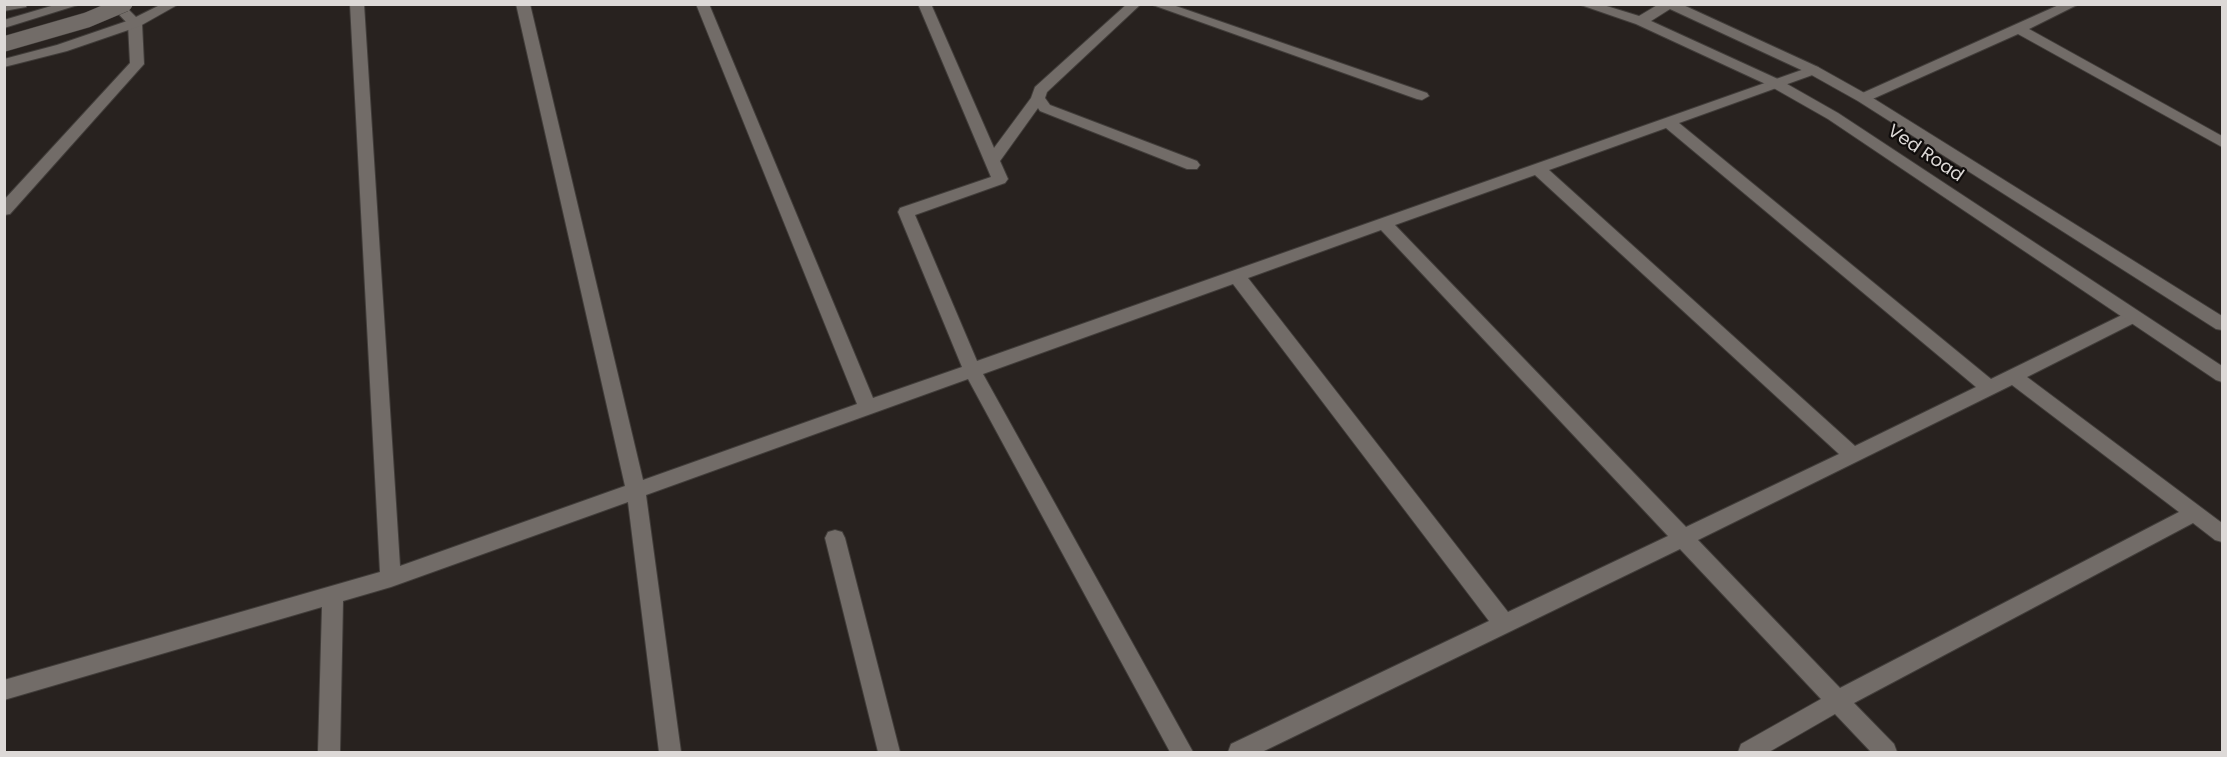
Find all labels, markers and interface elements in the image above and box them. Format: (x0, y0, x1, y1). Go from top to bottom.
street label: Ved Road (1883, 121, 1967, 187)

